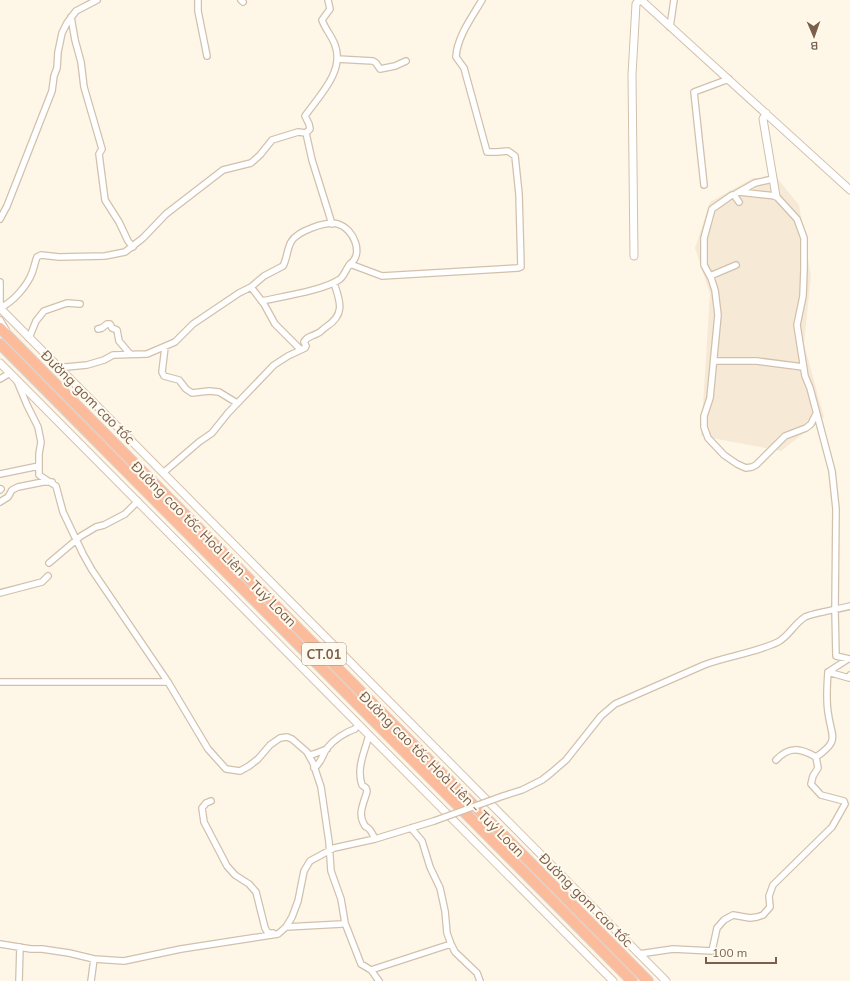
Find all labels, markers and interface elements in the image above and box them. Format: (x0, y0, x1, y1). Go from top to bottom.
north arrow (794, 16, 834, 56)
text: B (810, 39, 818, 53)
street label: Đường gom cao tốc (37, 346, 139, 448)
street label: Đường cao tốc Hoà Liên - Tuý Loan (127, 457, 301, 631)
road number: CT.01 (302, 643, 346, 665)
street label: Đường cao tốc Hoà Liên - Tuý Loan (355, 687, 529, 861)
street label: Đường gom cao tốc (535, 849, 637, 951)
scale bar (706, 939, 776, 965)
text: 100 m (712, 945, 747, 960)

